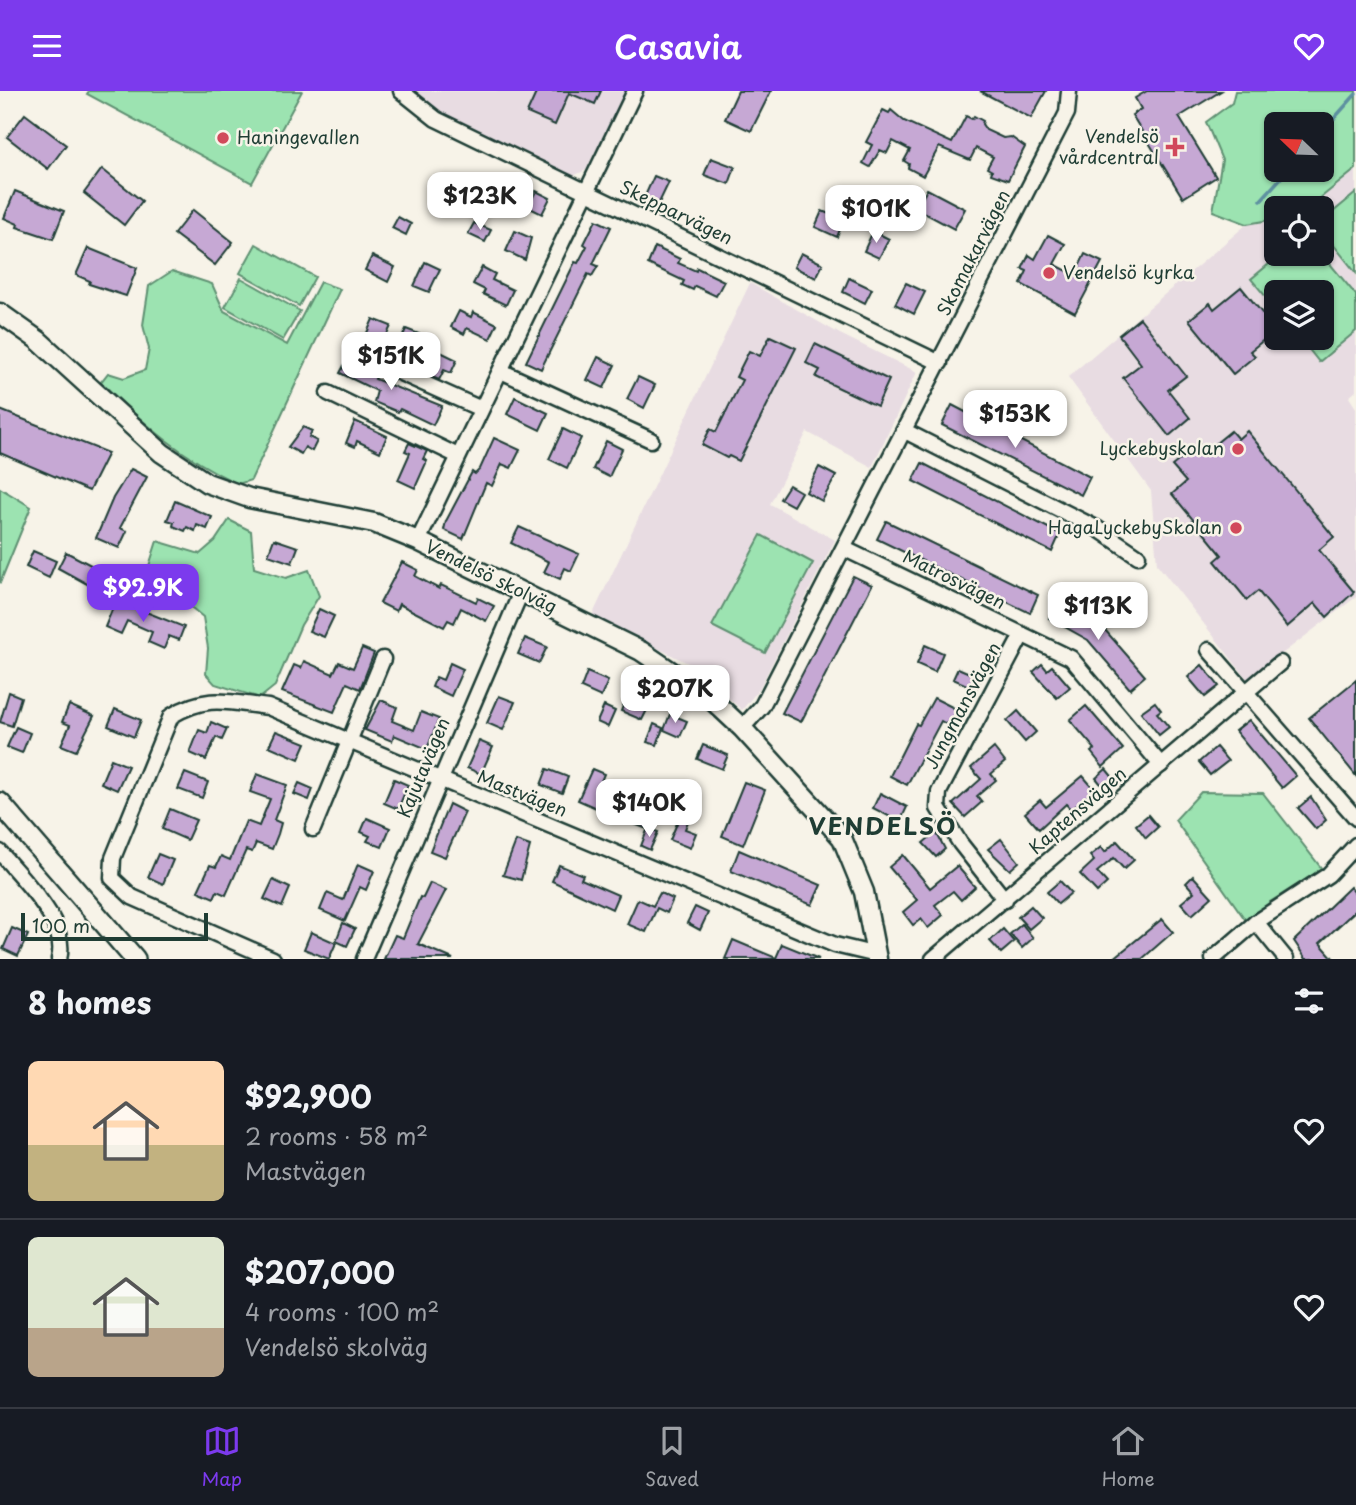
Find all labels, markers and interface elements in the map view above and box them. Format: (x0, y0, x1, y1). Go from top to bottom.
text: Casavia (614, 22, 742, 70)
icon: menu (28, 27, 66, 65)
icon: heart (1290, 27, 1328, 65)
north arrow (1264, 112, 1334, 182)
map controls (1264, 112, 1334, 350)
place label: Vendelsö vårdcentral (1059, 122, 1159, 170)
place label: Haningevallen (237, 123, 360, 150)
marker: Haningevallen (215, 130, 231, 146)
marker: Vendelsö vårdcentral (1165, 137, 1185, 157)
pin: $123K (431, 173, 529, 232)
street label: Skepparvägen (616, 173, 738, 251)
text: $123K (443, 177, 517, 212)
pin: $101K (827, 185, 925, 245)
street label: Skomakarvägen (929, 185, 1016, 320)
text: $101K (841, 190, 911, 225)
button: locate (1264, 196, 1334, 266)
place label: Vendelsö kyrka (1063, 258, 1195, 285)
marker: Vendelsö kyrka (1041, 265, 1057, 281)
button: layers (1264, 280, 1334, 350)
pin: $151K (342, 333, 440, 392)
text: $151K (357, 337, 425, 372)
pin: $153K (966, 391, 1064, 450)
text: $153K (979, 395, 1051, 430)
place label: Lyckebyskolan (1100, 434, 1224, 461)
marker: Lyckebyskolan (1230, 441, 1246, 457)
place label: HagaLyckebySkolan (1048, 513, 1222, 540)
marker: HagaLyckebySkolan (1228, 520, 1244, 536)
street label: Vendelsö skolväg (421, 532, 562, 619)
street label: Matrosvägen (899, 542, 1011, 615)
pin: $92.9K (86, 565, 200, 624)
text: $92.9K (103, 569, 183, 604)
pin: $113K (1049, 582, 1147, 642)
text: $113K (1064, 587, 1132, 622)
street label: Jungmansvägen (917, 637, 1007, 774)
pin: $207K (626, 665, 724, 725)
text: $207K (637, 670, 713, 705)
street label: Kajutavägen (389, 713, 456, 822)
street label: Kaptensvägen (1022, 760, 1132, 860)
street label: Mastvägen (474, 762, 572, 823)
pin: $140K (600, 779, 698, 839)
text: $140K (612, 784, 686, 819)
district label: VENDELSÖ (809, 807, 957, 843)
scale bar (21, 910, 208, 942)
text: 100 m (32, 911, 90, 939)
text: 8 homes (28, 979, 151, 1024)
icon: filters (1290, 982, 1328, 1020)
text: $92,900 (245, 1073, 372, 1118)
icon: home (84, 1089, 168, 1173)
icon: heart (1290, 1112, 1328, 1150)
text: 2 rooms · 58 m² (245, 1118, 428, 1153)
text: Mastvägen (245, 1153, 366, 1188)
text: $207,000 (245, 1249, 395, 1294)
icon: home (84, 1265, 168, 1349)
icon: heart (1290, 1288, 1328, 1326)
text: 4 rooms · 100 m² (245, 1294, 439, 1329)
text: Vendelsö skolväg (245, 1329, 428, 1364)
tab: Map (201, 1422, 242, 1492)
tab: Saved (645, 1422, 699, 1492)
tab: Home (1102, 1422, 1155, 1492)

